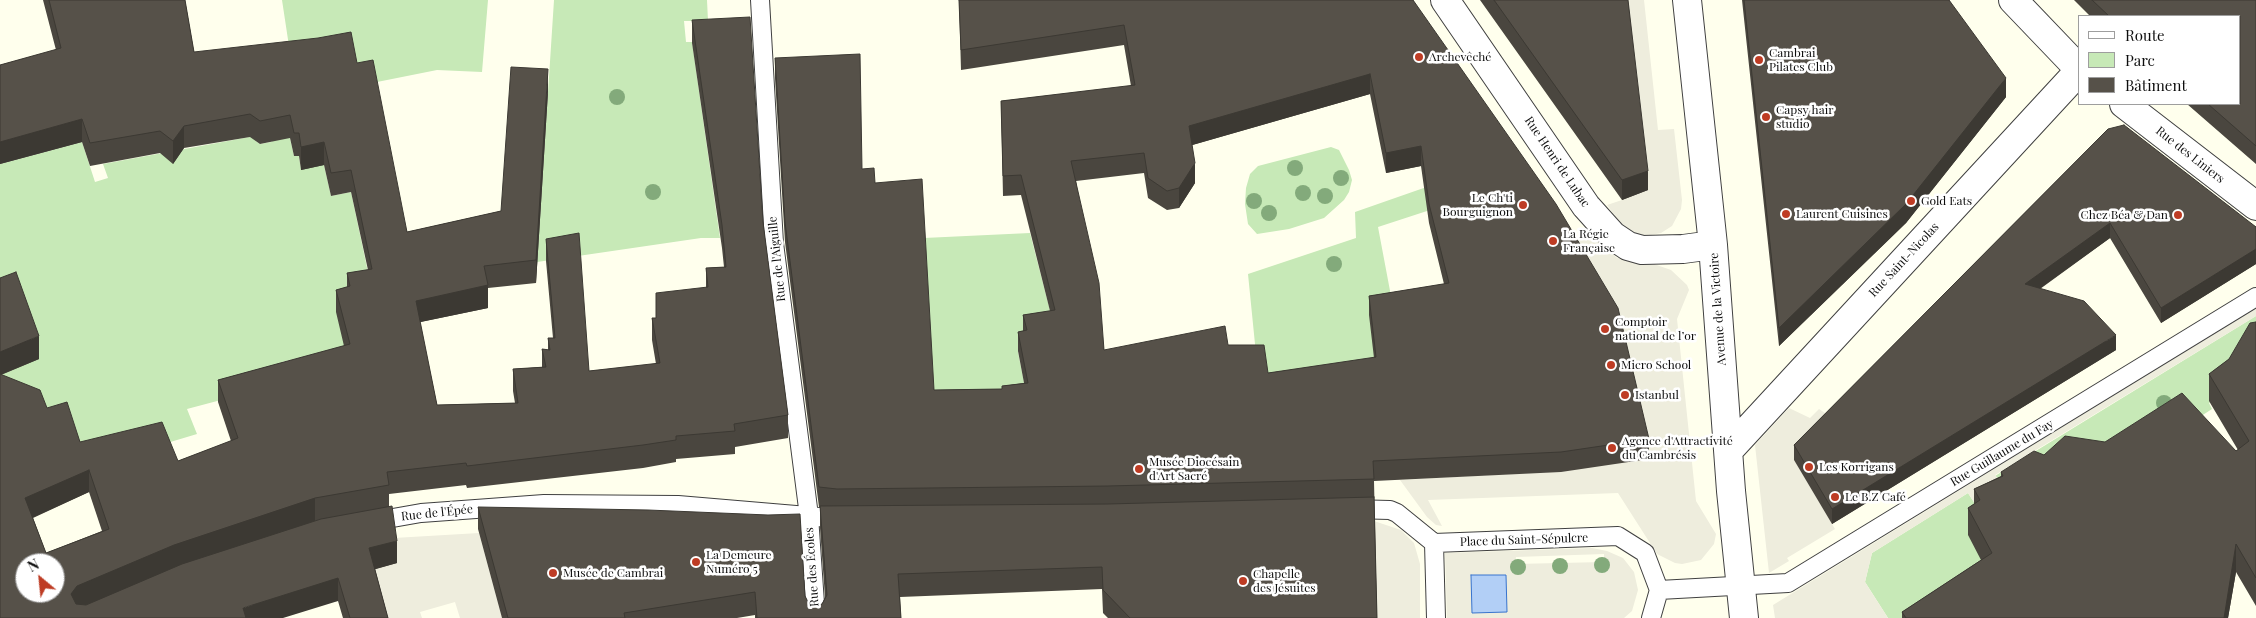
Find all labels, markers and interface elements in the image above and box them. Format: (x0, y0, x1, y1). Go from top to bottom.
legend (2078, 15, 2241, 105)
text: Route (2125, 25, 2165, 45)
place label: Cambrai Pilates Club (1769, 46, 1833, 74)
place label: Archevêché (1429, 50, 1491, 64)
text: Parc (2125, 50, 2155, 70)
marker: Archevêché (1413, 51, 1425, 63)
marker: Cambrai Pilates Club (1753, 54, 1765, 66)
text: Bâtiment (2125, 75, 2187, 95)
place label: Capsy hair studio (1776, 103, 1833, 131)
marker: Capsy hair studio (1760, 111, 1772, 123)
street label: Rue Henri de Lubac (1521, 114, 1593, 210)
street label: Rue des Liniers (2153, 124, 2227, 186)
place label: Le Ch'ti Bourguignon (1443, 191, 1513, 219)
place label: Gold Eats (1921, 194, 1972, 208)
marker: Gold Eats (1905, 195, 1917, 207)
marker: Le Ch'ti Bourguignon (1517, 199, 1529, 211)
place label: Laurent Cuisines (1796, 207, 1888, 221)
marker: Laurent Cuisines (1780, 208, 1792, 220)
place label: Chez Béa & Dan (2081, 208, 2168, 222)
marker: Chez Béa & Dan (2172, 209, 2184, 221)
street label: Rue de l'Aiguille (765, 216, 789, 302)
street label: Rue Saint-Nicolas (1866, 220, 1942, 300)
place label: La Régie Française (1563, 227, 1615, 255)
marker: La Régie Française (1547, 235, 1559, 247)
street label: Avenue de la Victoire (1707, 252, 1729, 366)
place label: Comptoir national de l’or (1615, 315, 1696, 343)
marker: Comptoir national de l’or (1599, 323, 1611, 335)
place label: Micro School (1621, 358, 1691, 372)
marker: Micro School (1605, 359, 1617, 371)
place label: Istanbul (1635, 388, 1679, 402)
marker: Istanbul (1619, 389, 1631, 401)
street label: Rue Guillaume du Fay (1948, 416, 2056, 490)
place label: Agence d'Attractivité du Cambrésis (1622, 434, 1733, 462)
marker: Agence d'Attractivité du Cambrésis (1606, 442, 1618, 454)
place label: Musée Diocésain d'Art Sacré (1149, 455, 1239, 483)
place label: Les Korrigans (1819, 460, 1894, 474)
marker: Les Korrigans (1803, 461, 1815, 473)
marker: Musée Diocésain d'Art Sacré (1133, 463, 1145, 475)
place label: Le B.Z Café (1845, 490, 1906, 504)
marker: Le B.Z Café (1829, 491, 1841, 503)
street label: Rue de l'Épée (400, 502, 474, 524)
street label: Rue des Écoles (802, 527, 822, 607)
street label: Place du Saint-Sépulcre (1460, 531, 1588, 549)
place label: La Demeure Numéro 5 (706, 548, 772, 576)
north arrow (15, 553, 65, 603)
text: N (24, 554, 42, 576)
marker: La Demeure Numéro 5 (690, 556, 702, 568)
place label: Musée de Cambrai (563, 566, 663, 580)
marker: Musée de Cambrai (547, 567, 559, 579)
place label: Chapelle des Jésuites (1253, 567, 1316, 595)
marker: Chapelle des Jésuites (1237, 575, 1249, 587)

